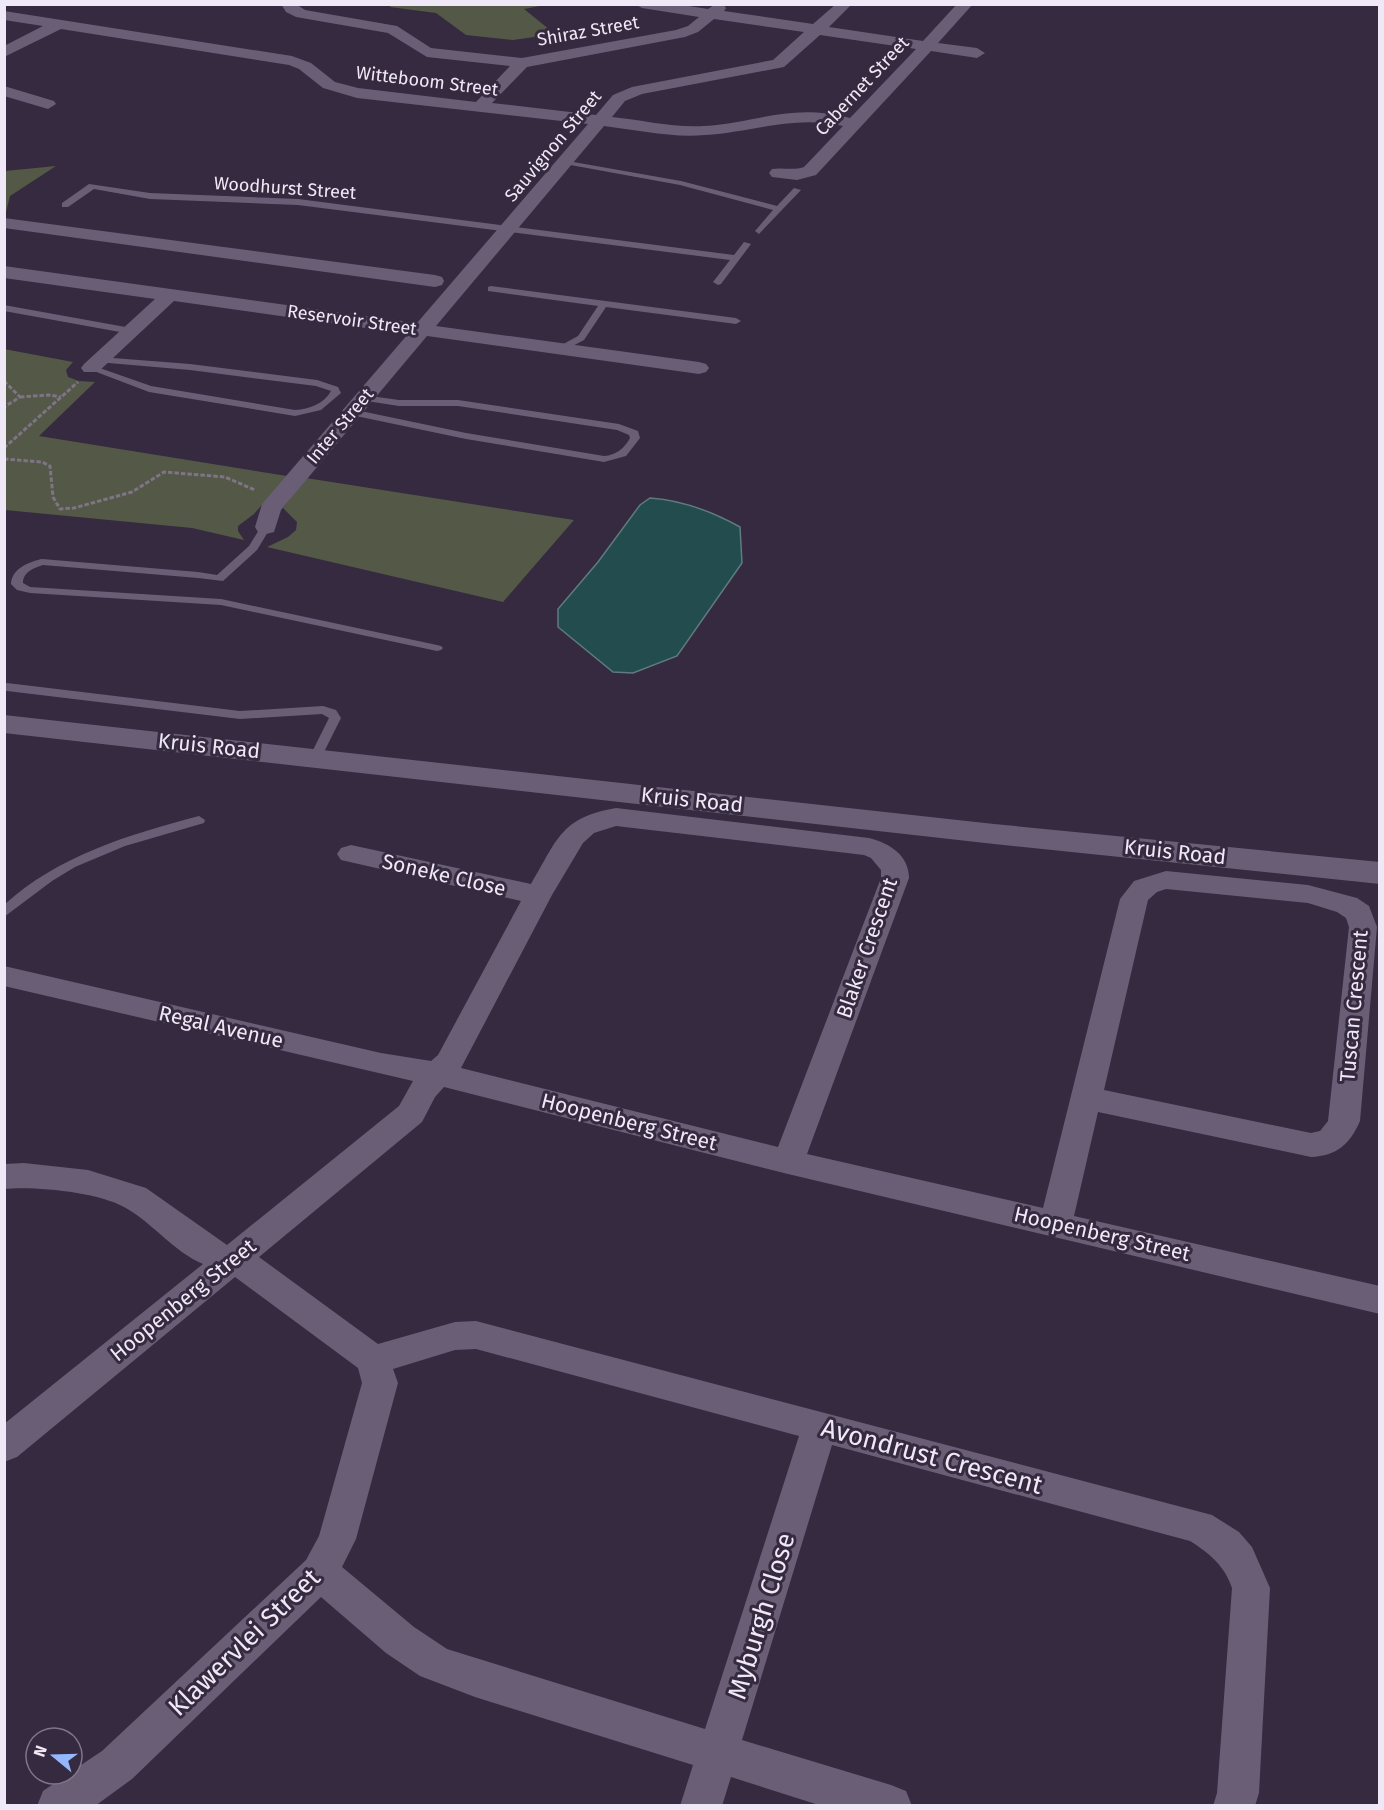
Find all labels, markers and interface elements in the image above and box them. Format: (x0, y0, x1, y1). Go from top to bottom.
street label: Shiraz Street (535, 11, 641, 51)
street label: Cabernet Street (810, 31, 914, 140)
street label: Witteboom Street (355, 61, 500, 101)
street label: Sauvignon Street (500, 85, 606, 206)
street label: Woodhurst Street (213, 172, 357, 204)
street label: Reservoir Street (286, 300, 419, 340)
street label: Inter Street (302, 383, 378, 468)
street label: Kruis Road (157, 728, 261, 764)
street label: Kruis Road (640, 782, 744, 818)
street label: Kruis Road (1123, 834, 1227, 870)
street label: Soneke Close (380, 848, 508, 902)
street label: Blaker Crescent (831, 874, 903, 1022)
street label: Tuscan Crescent (1334, 929, 1374, 1083)
street label: Regal Avenue (156, 1000, 286, 1054)
street label: Hoopenberg Street (538, 1088, 720, 1157)
street label: Hoopenberg Street (1011, 1201, 1193, 1267)
street label: Hoopenberg Street (105, 1233, 262, 1367)
street label: Avondrust Crescent (818, 1412, 1046, 1501)
street label: Myburgh Close (721, 1529, 801, 1703)
street label: Klawervlei Street (162, 1562, 327, 1723)
north arrow (24, 1726, 84, 1786)
text: N (30, 1743, 51, 1759)

